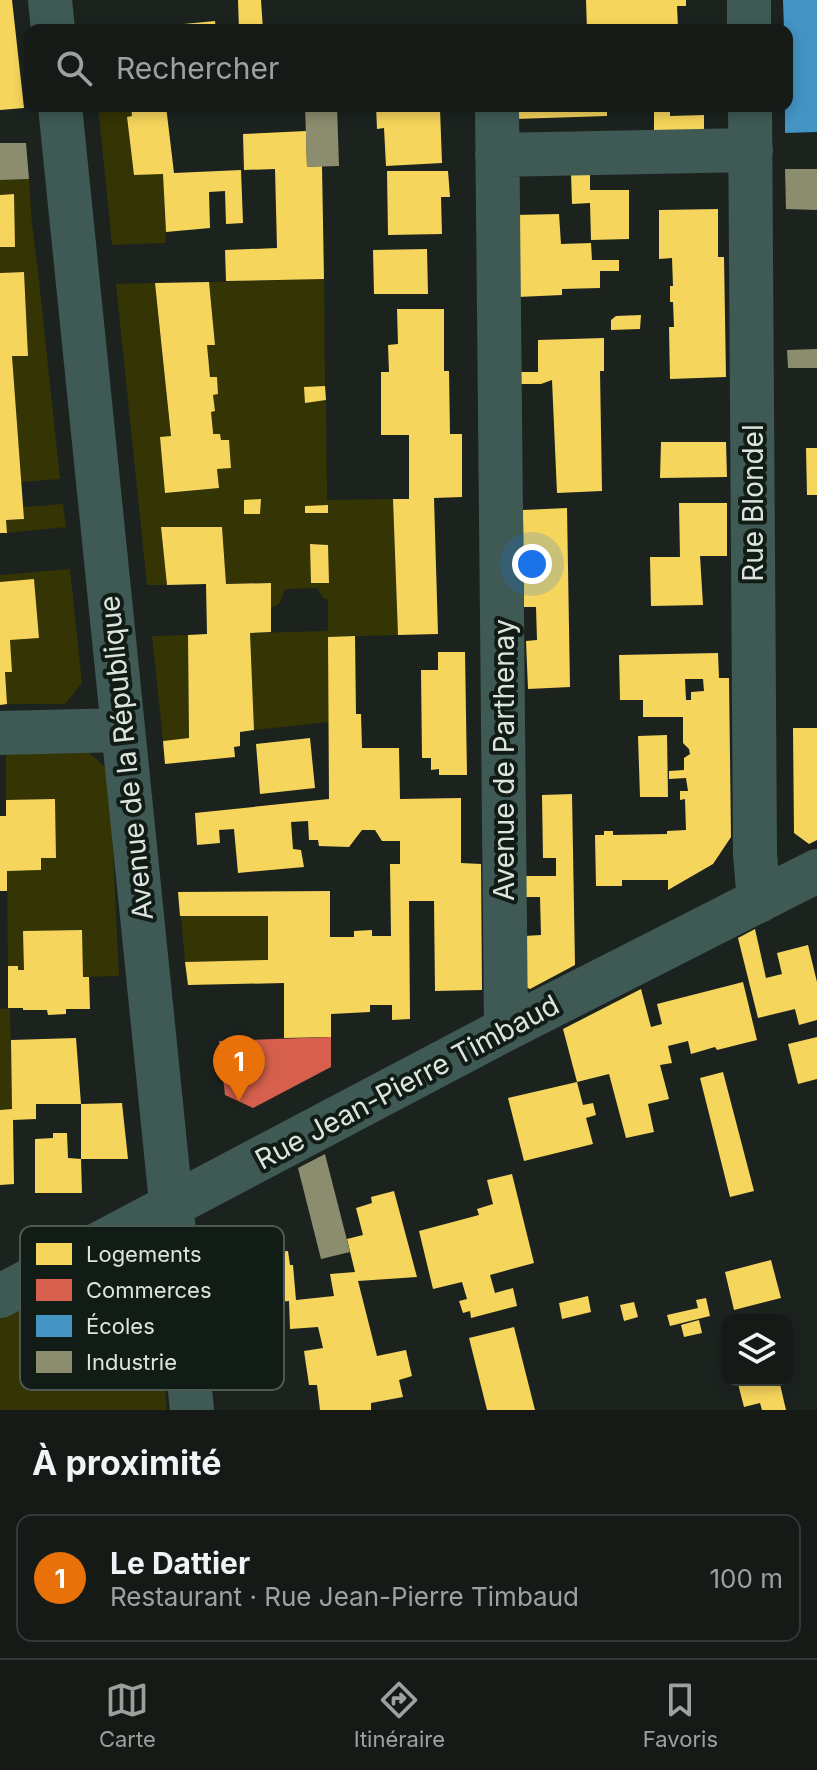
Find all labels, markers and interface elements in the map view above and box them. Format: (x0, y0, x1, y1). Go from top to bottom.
search box (24, 24, 793, 112)
icon: search (52, 46, 96, 90)
text: Rechercher (116, 50, 279, 86)
street label: Rue Blondel (736, 424, 770, 582)
your location (512, 544, 552, 584)
street label: Avenue de la République (92, 594, 160, 922)
street label: Avenue de Parthenay (487, 619, 521, 901)
street label: Rue Jean-Pierre Timbaud (249, 987, 565, 1177)
pin: 1 (213, 1035, 265, 1101)
legend (20, 1226, 284, 1390)
text: Logements (86, 1241, 202, 1267)
text: Commerces (86, 1277, 212, 1303)
text: Écoles (86, 1313, 155, 1339)
map controls (721, 1314, 793, 1386)
button: layers (721, 1314, 793, 1386)
text: Industrie (86, 1349, 177, 1375)
text: À proximité (32, 1442, 222, 1483)
text: Le Dattier (110, 1545, 250, 1581)
text: 1 (54, 1563, 66, 1594)
text: 100 m (710, 1563, 783, 1594)
text: Restaurant · Rue Jean-Pierre Timbaud (110, 1581, 579, 1612)
tab: Carte (99, 1678, 156, 1752)
tab: Itinéraire (354, 1678, 445, 1752)
tab: Favoris (643, 1678, 718, 1752)

